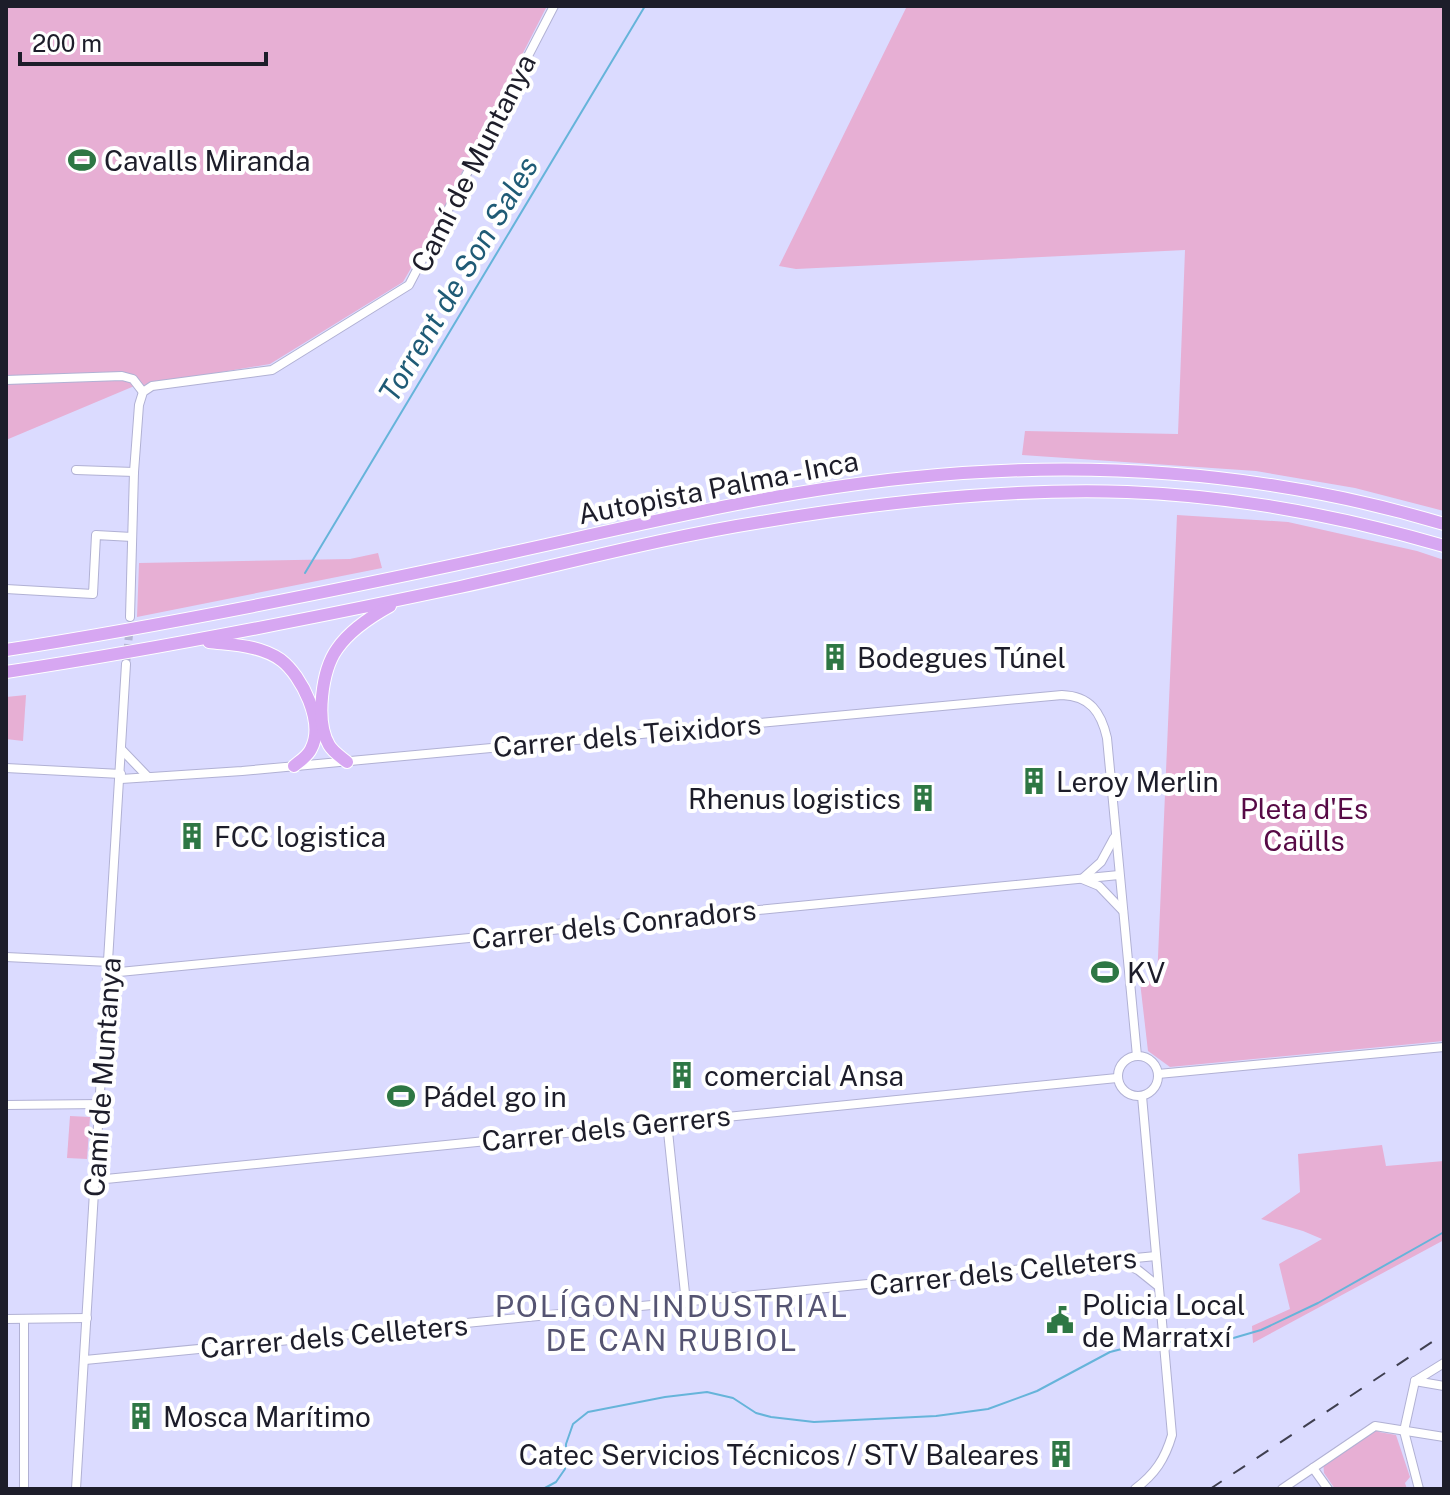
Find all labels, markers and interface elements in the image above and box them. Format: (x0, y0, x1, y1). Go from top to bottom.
scale bar (20, 16, 266, 66)
text: 200 m (32, 29, 102, 57)
street label: Camí de Muntanya (404, 49, 542, 277)
place label: Cavalls Miranda (104, 144, 311, 177)
sports icon: Cavalls Miranda (67, 145, 97, 175)
water label: Torrent de Son Sales (371, 150, 545, 408)
street label: Autopista Palma - Inca (575, 444, 861, 530)
place label: Bodegues Túnel (857, 641, 1066, 674)
building icon: Bodegues Túnel (820, 642, 850, 672)
street label: Carrer dels Teixidors (492, 707, 762, 763)
place label: Leroy Merlin (1056, 765, 1219, 798)
building icon: Leroy Merlin (1019, 766, 1049, 796)
place label: Rhenus logistics (688, 782, 901, 815)
building icon: Rhenus logistics (908, 783, 938, 813)
park label: Pleta d'Es Caülls (1240, 792, 1368, 857)
place label: FCC logistica (214, 820, 386, 853)
building icon: FCC logistica (177, 821, 207, 851)
street label: Carrer dels Conradors (470, 893, 758, 955)
street label: Camí de Muntanya (77, 956, 127, 1198)
place label: KV (1127, 956, 1165, 989)
sports icon: KV (1090, 957, 1120, 987)
place label: comercial Ansa (704, 1059, 904, 1092)
building icon: comercial Ansa (667, 1060, 697, 1090)
place label: Pádel go in (423, 1080, 567, 1113)
sports icon: Pádel go in (386, 1081, 416, 1111)
street label: Carrer dels Gerrers (480, 1099, 732, 1157)
street label: Carrer dels Celleters (868, 1241, 1138, 1301)
district label: POLÍGON INDUSTRIAL DE CAN RUBIOL (495, 1288, 849, 1358)
place label: Policia Local de Marratxí (1082, 1288, 1245, 1353)
public building icon: Policia Local de Marratxí (1045, 1305, 1075, 1335)
street label: Carrer dels Celleters (199, 1308, 469, 1364)
place label: Mosca Marítimo (163, 1400, 371, 1433)
building icon: Mosca Marítimo (126, 1401, 156, 1431)
place label: Catec Servicios Técnicos / STV Baleares (519, 1438, 1039, 1471)
building icon: Catec Servicios Técnicos / STV Baleares (1046, 1439, 1076, 1469)

